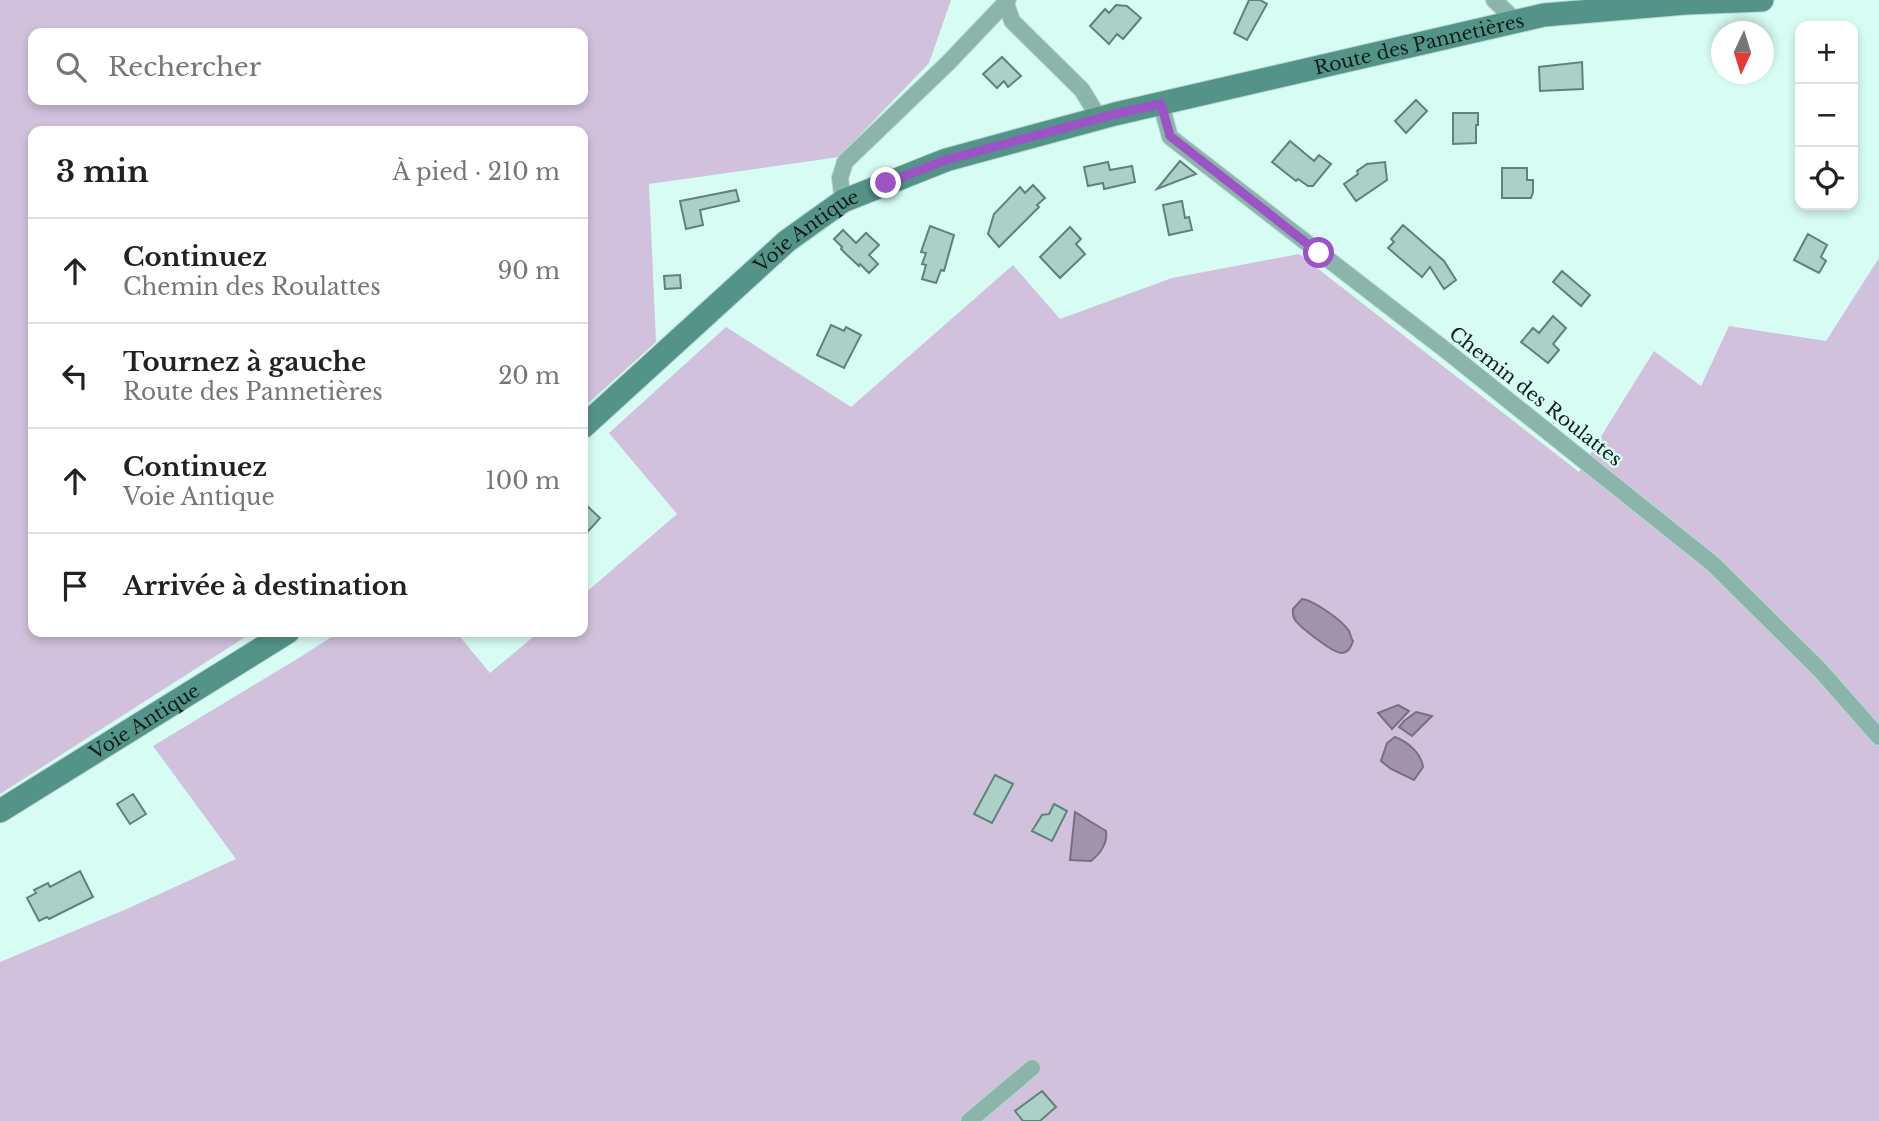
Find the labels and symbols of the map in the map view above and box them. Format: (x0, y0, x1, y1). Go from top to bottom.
street label: Route des Pannetières (1312, 9, 1526, 80)
north arrow (1711, 21, 1774, 84)
route end (870, 167, 901, 198)
street label: Voie Antique (749, 185, 862, 278)
route start (1303, 237, 1334, 268)
street label: Chemin des Roulattes (1445, 322, 1627, 471)
street label: Voie Antique (85, 679, 204, 765)

